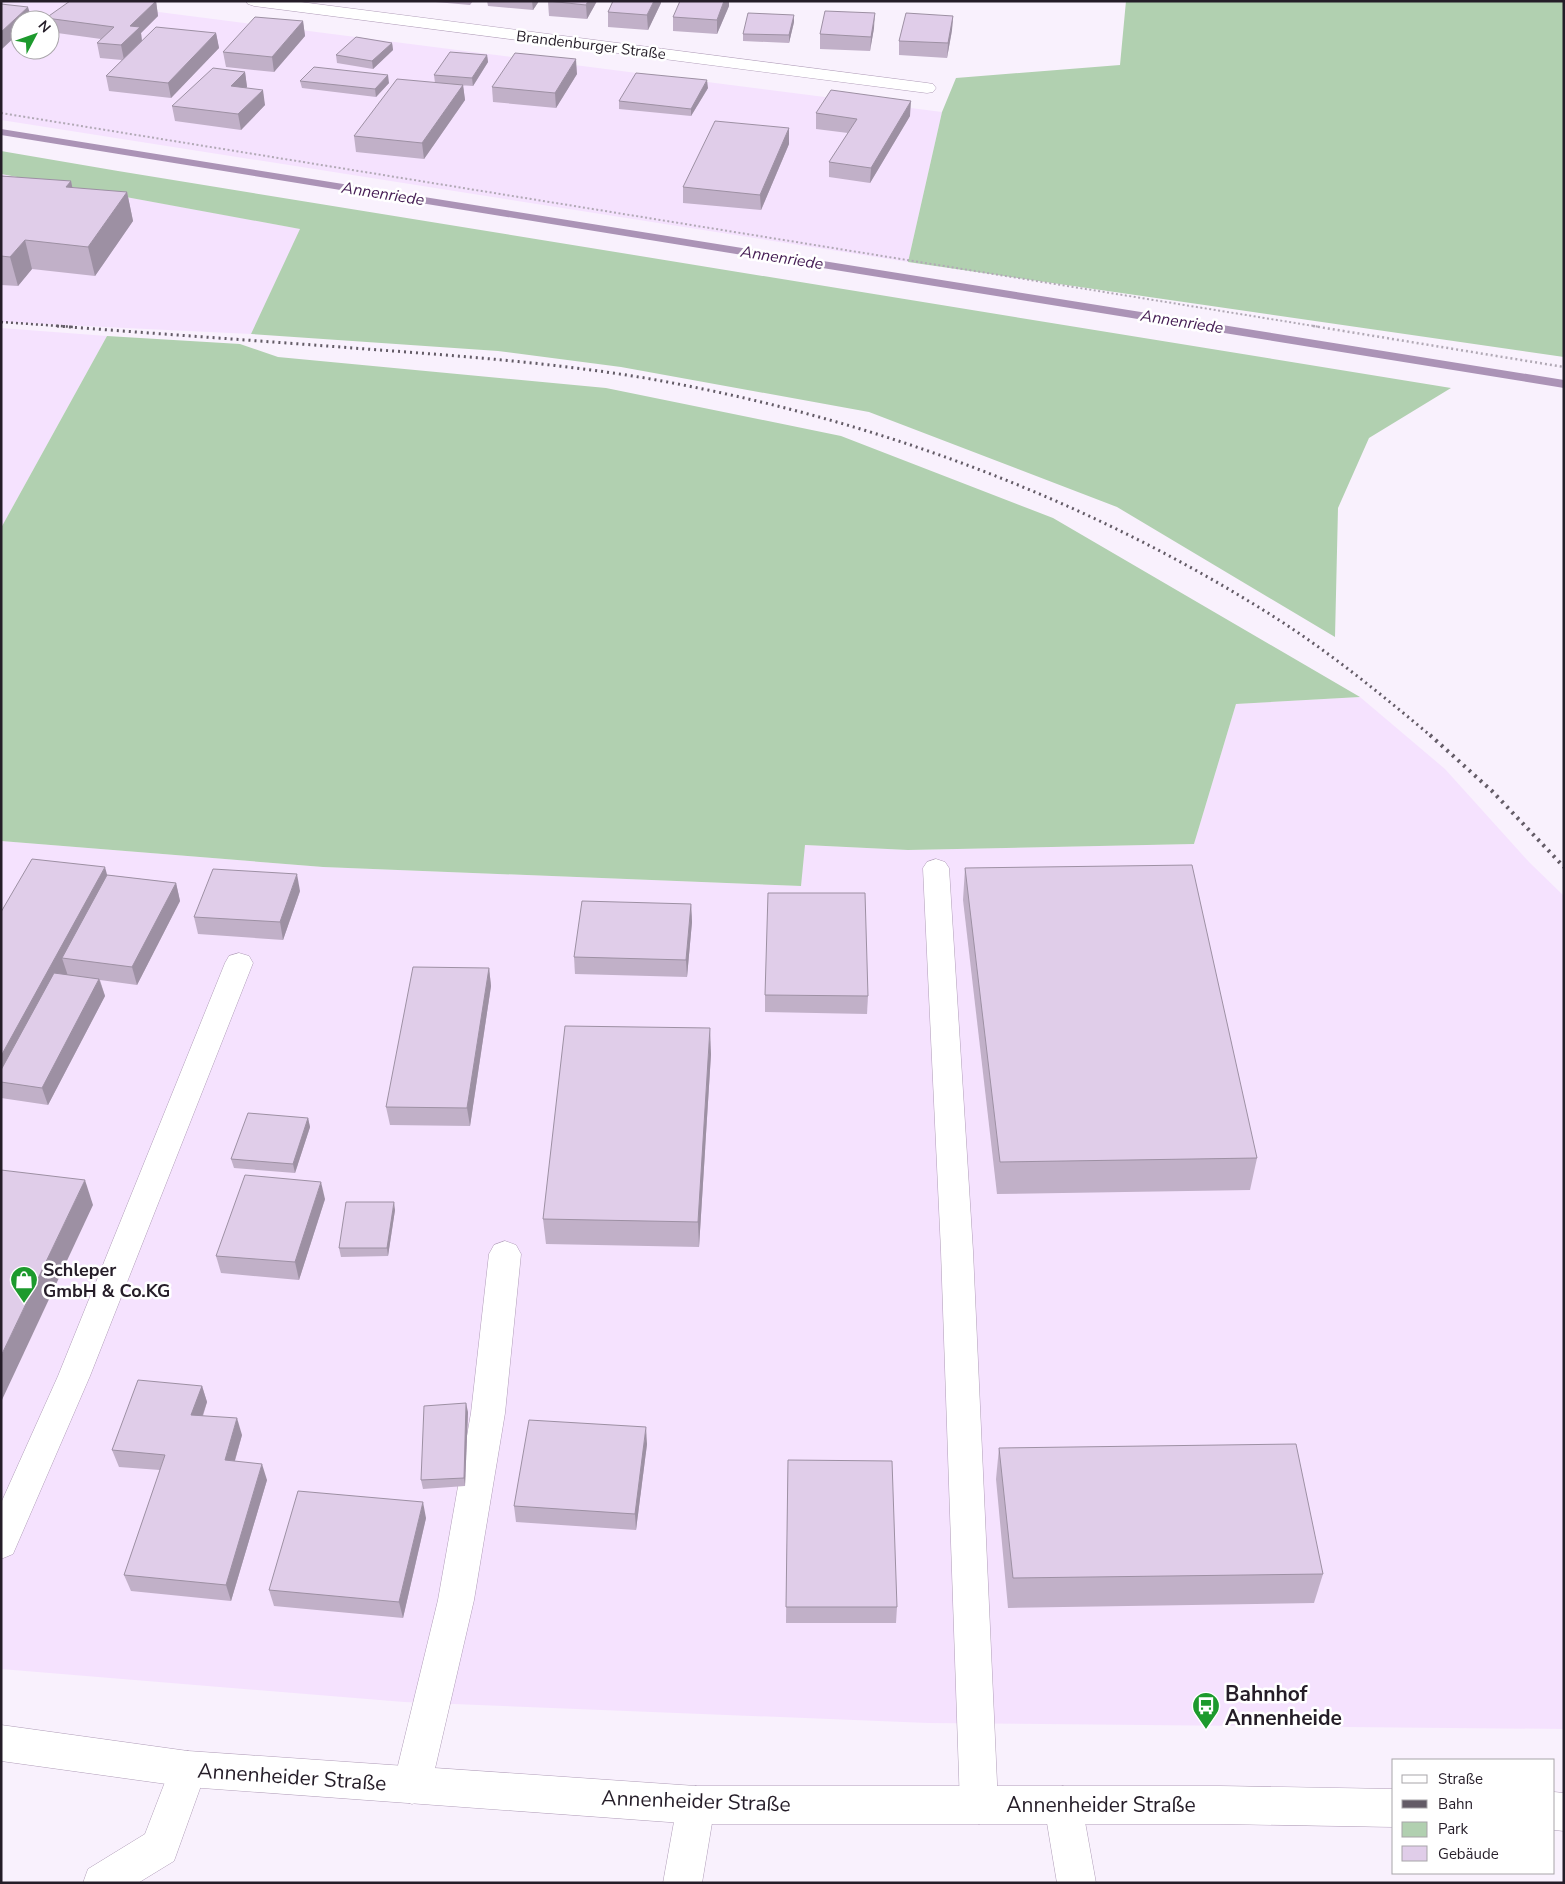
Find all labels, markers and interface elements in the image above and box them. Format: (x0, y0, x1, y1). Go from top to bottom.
north arrow (10, 10, 60, 60)
text: N (34, 17, 55, 37)
street label: Brandenburger Straße (515, 26, 667, 64)
water label: Annenriede (339, 176, 426, 211)
water label: Annenriede (738, 240, 825, 275)
water label: Annenriede (1138, 304, 1225, 339)
place label: Schleper GmbH & Co.KG (43, 1258, 170, 1303)
shop icon: Schleper GmbH & Co.KG (9, 1265, 39, 1304)
place label: Bahnhof Annenheide (1225, 1680, 1342, 1732)
bus stop icon: Bahnhof Annenheide (1191, 1691, 1221, 1730)
street label: Annenheider Straße (197, 1756, 387, 1798)
legend (1392, 1759, 1555, 1874)
text: Straße (1438, 1769, 1483, 1789)
street label: Annenheider Straße (601, 1784, 791, 1818)
street label: Annenheider Straße (1006, 1791, 1196, 1819)
text: Bahn (1438, 1794, 1473, 1814)
text: Park (1438, 1819, 1468, 1839)
text: Gebäude (1438, 1844, 1499, 1864)

